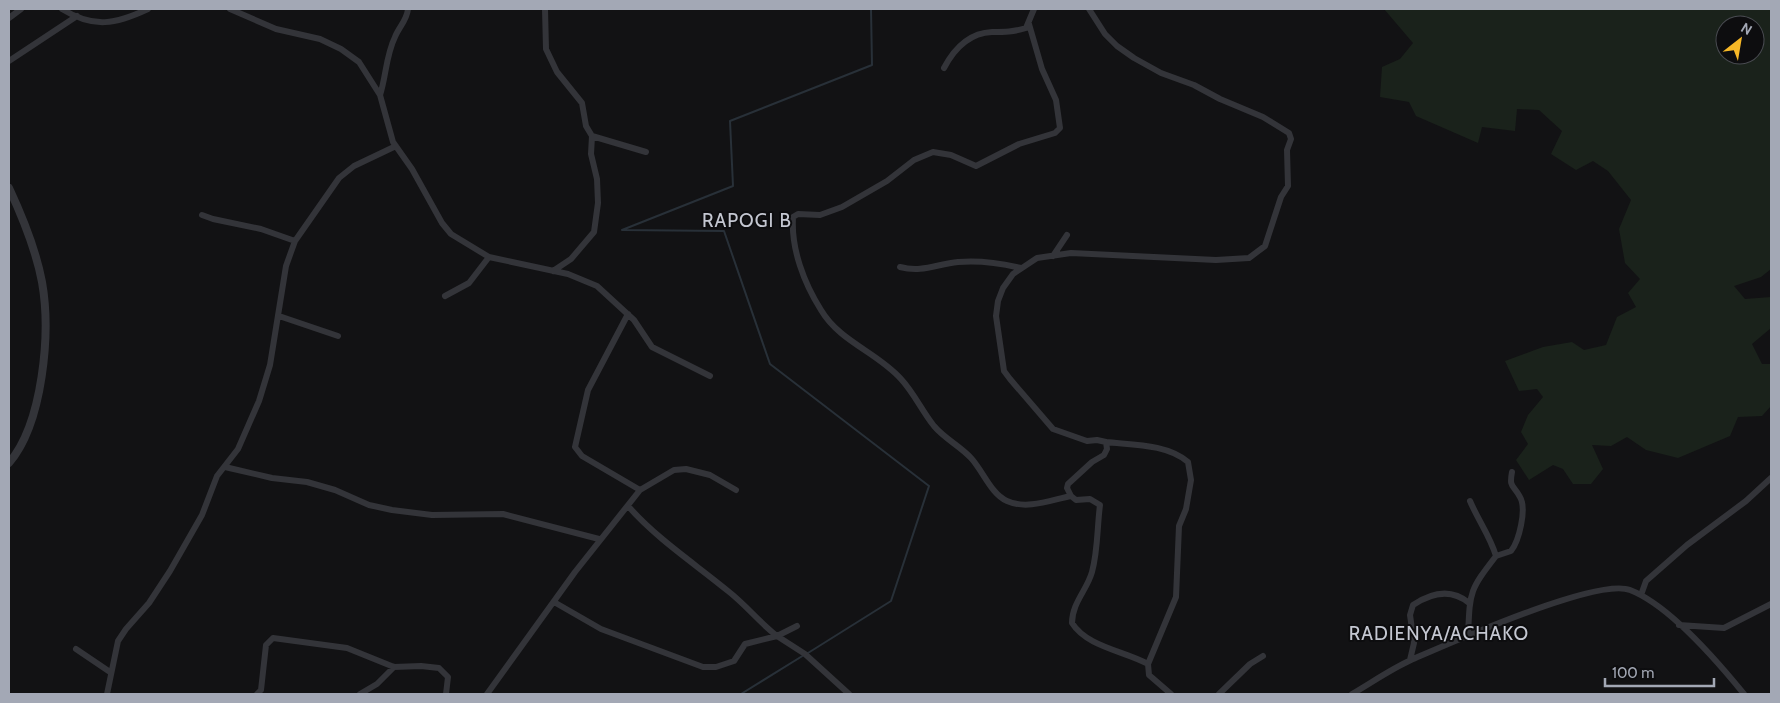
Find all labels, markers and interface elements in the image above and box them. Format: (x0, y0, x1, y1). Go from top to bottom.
north arrow (1715, 15, 1765, 65)
text: N (1738, 19, 1756, 39)
district label: RAPOGI B (702, 209, 792, 232)
district label: RADIENYA/ACHAKO (1349, 622, 1529, 645)
scale bar (1605, 656, 1714, 688)
text: 100 m (1612, 664, 1654, 682)

